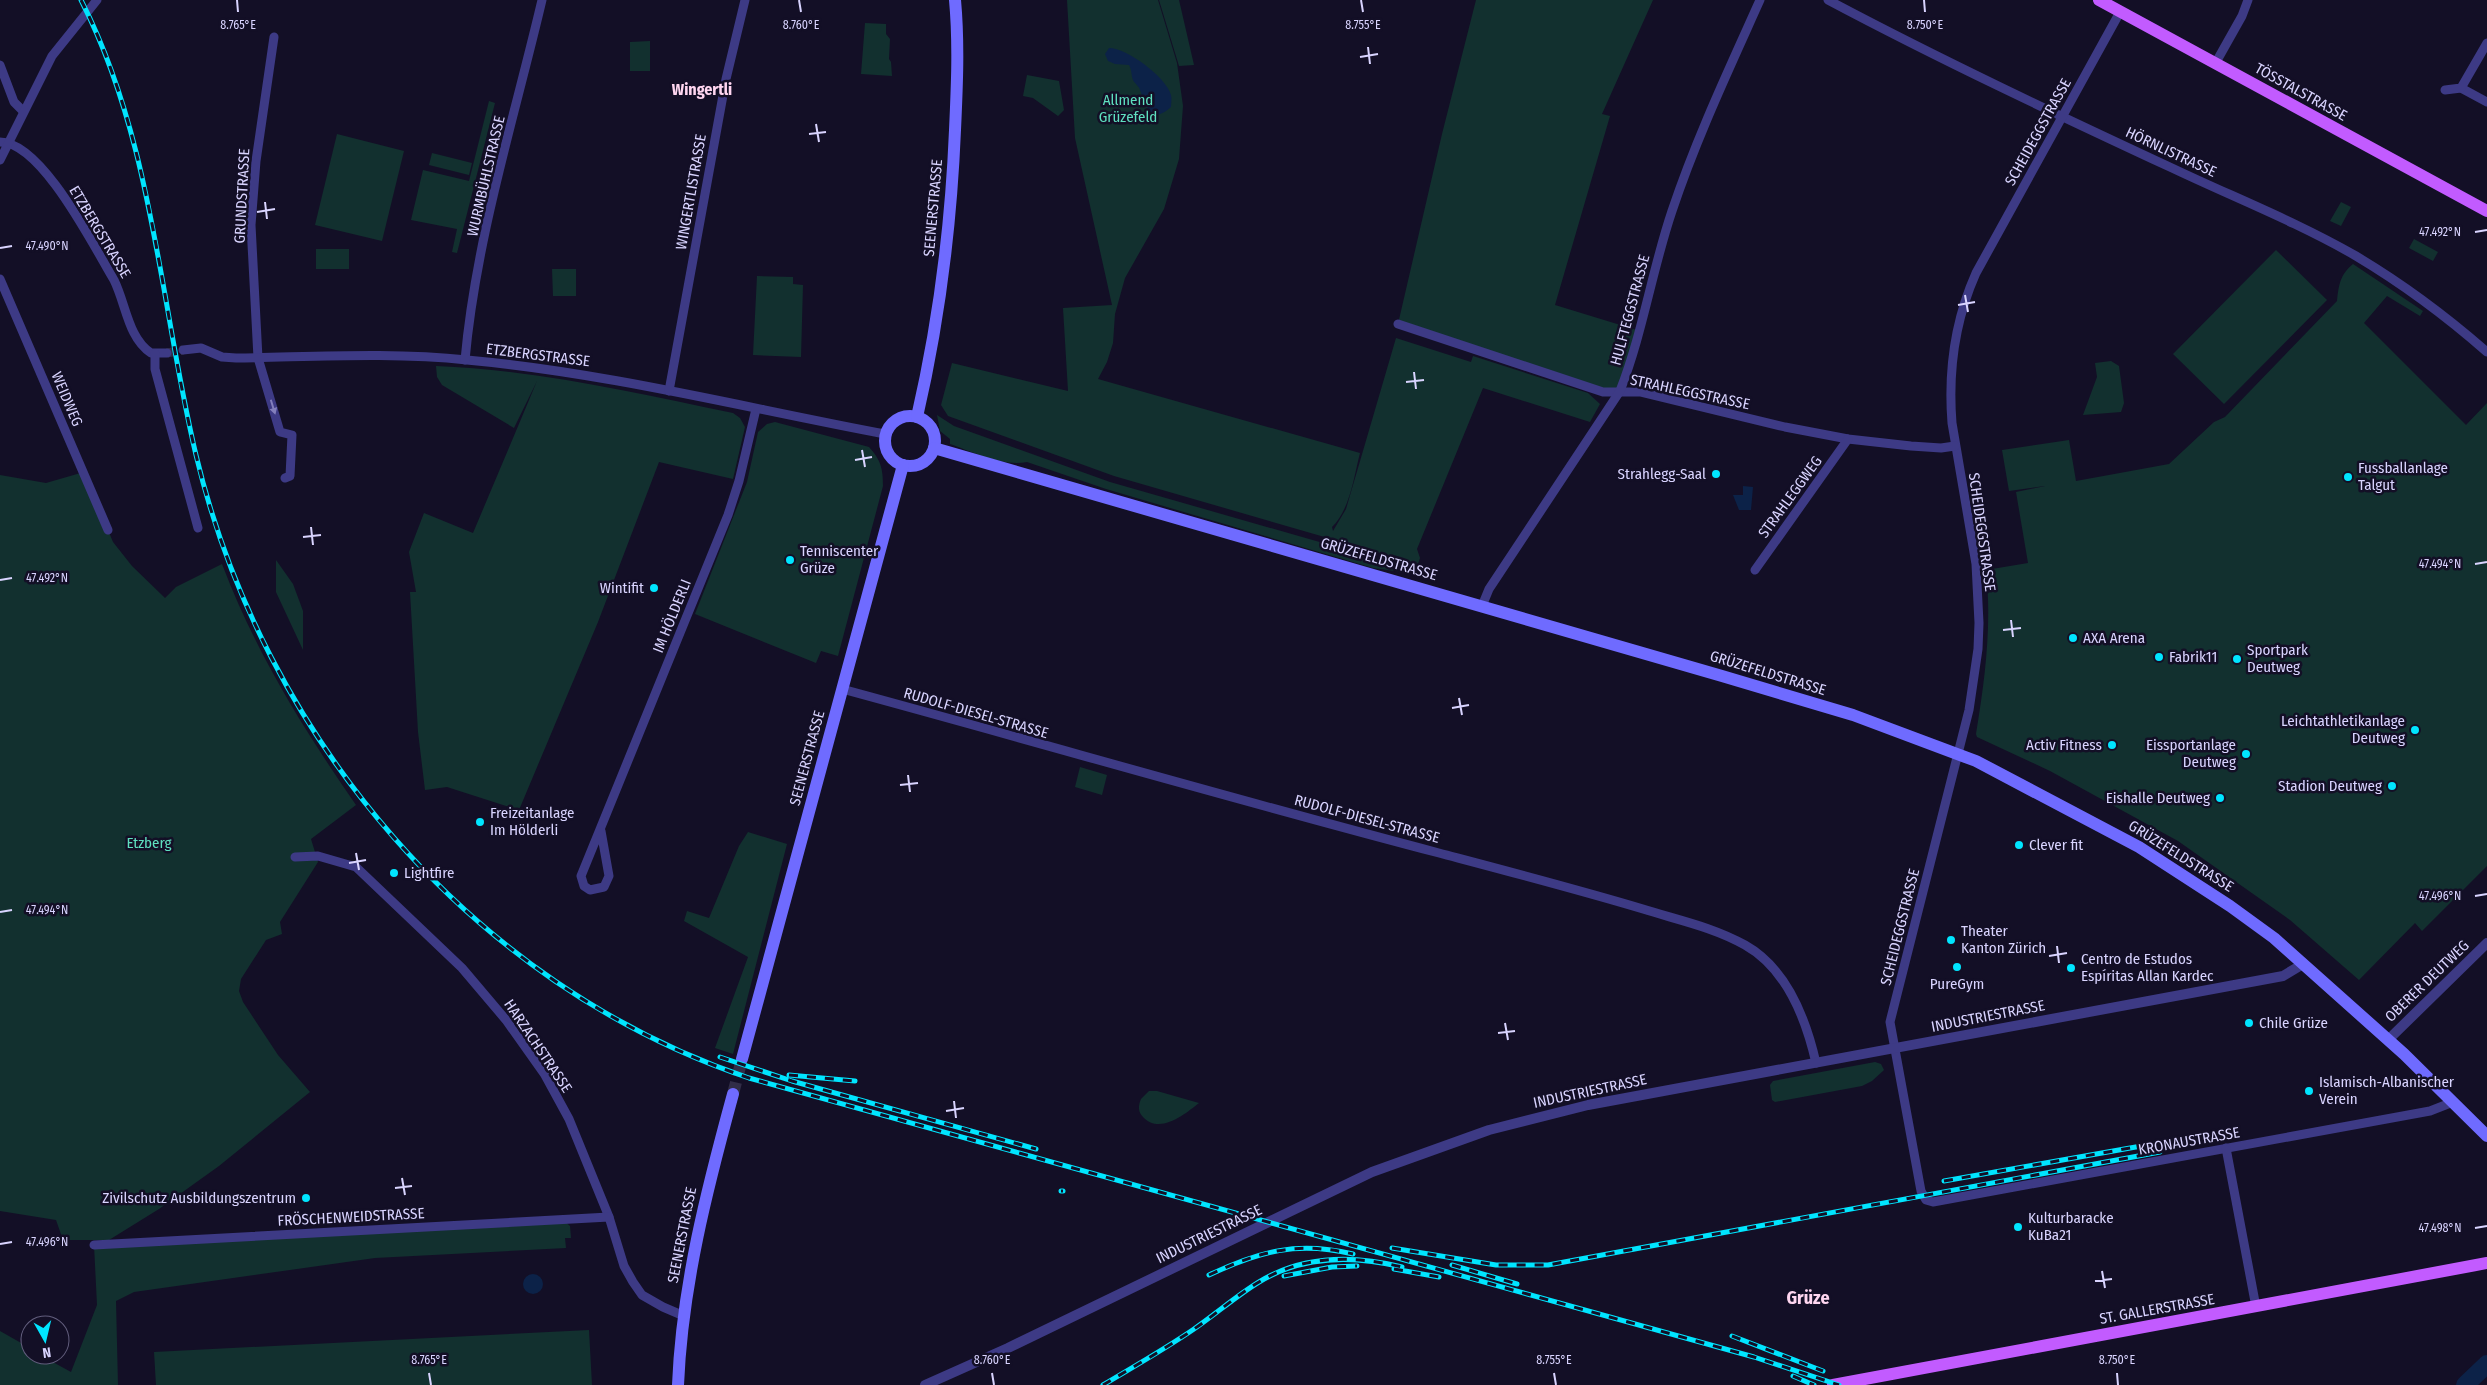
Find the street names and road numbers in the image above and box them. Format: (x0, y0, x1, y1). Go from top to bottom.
street label: TÖSSTALSTRASSE (2252, 59, 2350, 125)
street label: SCHEIDEGGSTRASSE (2001, 75, 2075, 189)
street label: WURMBÜHLSTRASSE (463, 114, 509, 238)
street label: HÖRNLISTRASSE (2123, 123, 2219, 181)
street label: WINGERTLISTRASSE (672, 133, 710, 251)
street label: GRUNDSTRASSE (231, 148, 253, 244)
street label: SEENERSTRASSE (920, 159, 946, 257)
street label: ETZBERGSTRASSE (65, 183, 135, 281)
street label: HULFTEGGSTRASSE (1607, 253, 1653, 367)
street label: ETZBERGSTRASSE (485, 340, 591, 370)
street label: WEIDWEG (47, 369, 87, 429)
street label: STRAHLEGGSTRASSE (1629, 371, 1751, 413)
street label: STRAHLEGGWEG (1754, 453, 1826, 541)
street label: SCHEIDEGGSTRASSE (1965, 471, 1999, 593)
street label: GRÜZEFELDSTRASSE (1319, 534, 1439, 584)
street label: IM HÖLDERLI (649, 577, 695, 655)
street label: GRÜZEFELDSTRASSE (1708, 647, 1828, 699)
street label: RUDOLF-DIESEL-STRASSE (902, 684, 1050, 742)
street label: SEENERSTRASSE (786, 709, 828, 807)
street label: RUDOLF-DIESEL-STRASSE (1292, 791, 1442, 847)
street label: GRÜZEFELDSTRASSE (2125, 816, 2237, 896)
street label: SCHEIDEGGSTRASSE (1877, 867, 1923, 987)
street label: OBERER DEUTWEG (2381, 936, 2473, 1026)
street label: HARZACHSTRASSE (500, 996, 576, 1096)
street label: INDUSTRIESTRASSE (1930, 996, 2046, 1036)
street label: INDUSTRIESTRASSE (1532, 1070, 1648, 1112)
street label: KRONAUSTRASSE (2137, 1123, 2241, 1159)
street label: SEENERSTRASSE (664, 1185, 700, 1285)
street label: INDUSTRIESTRASSE (1153, 1201, 1265, 1267)
street label: FRÖSCHENWEIDSTRASSE (277, 1204, 425, 1230)
street label: ST. GALLERSTRASSE (2098, 1290, 2216, 1328)

